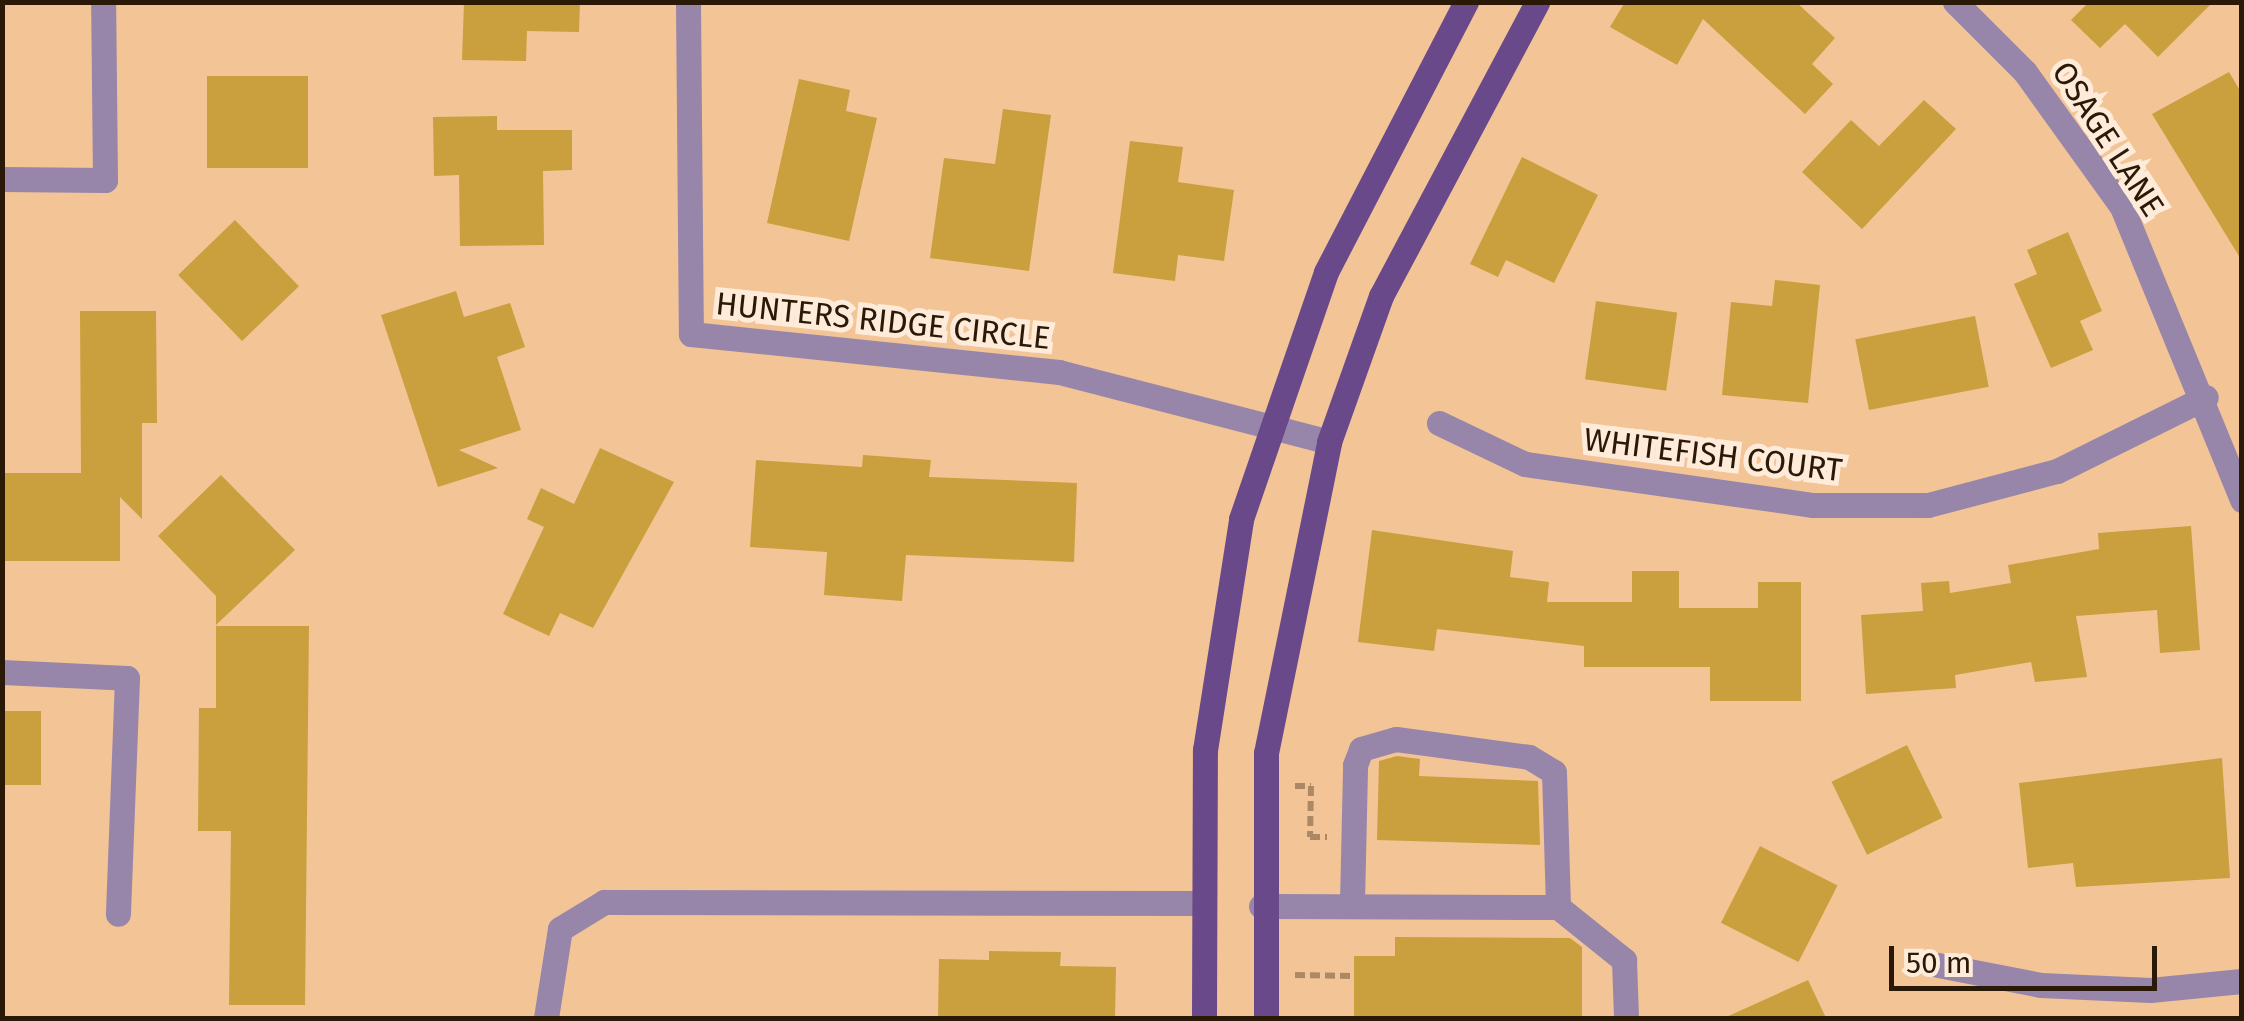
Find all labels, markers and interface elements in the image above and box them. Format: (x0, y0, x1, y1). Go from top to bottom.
street label: OSAGE LANE (2044, 55, 2172, 223)
street label: HUNTERS RIDGE CIRCLE (714, 284, 1052, 358)
street label: WHITEFISH COURT (1582, 420, 1844, 490)
scale bar (1894, 926, 2162, 988)
text: 50 m (1906, 945, 1971, 981)

